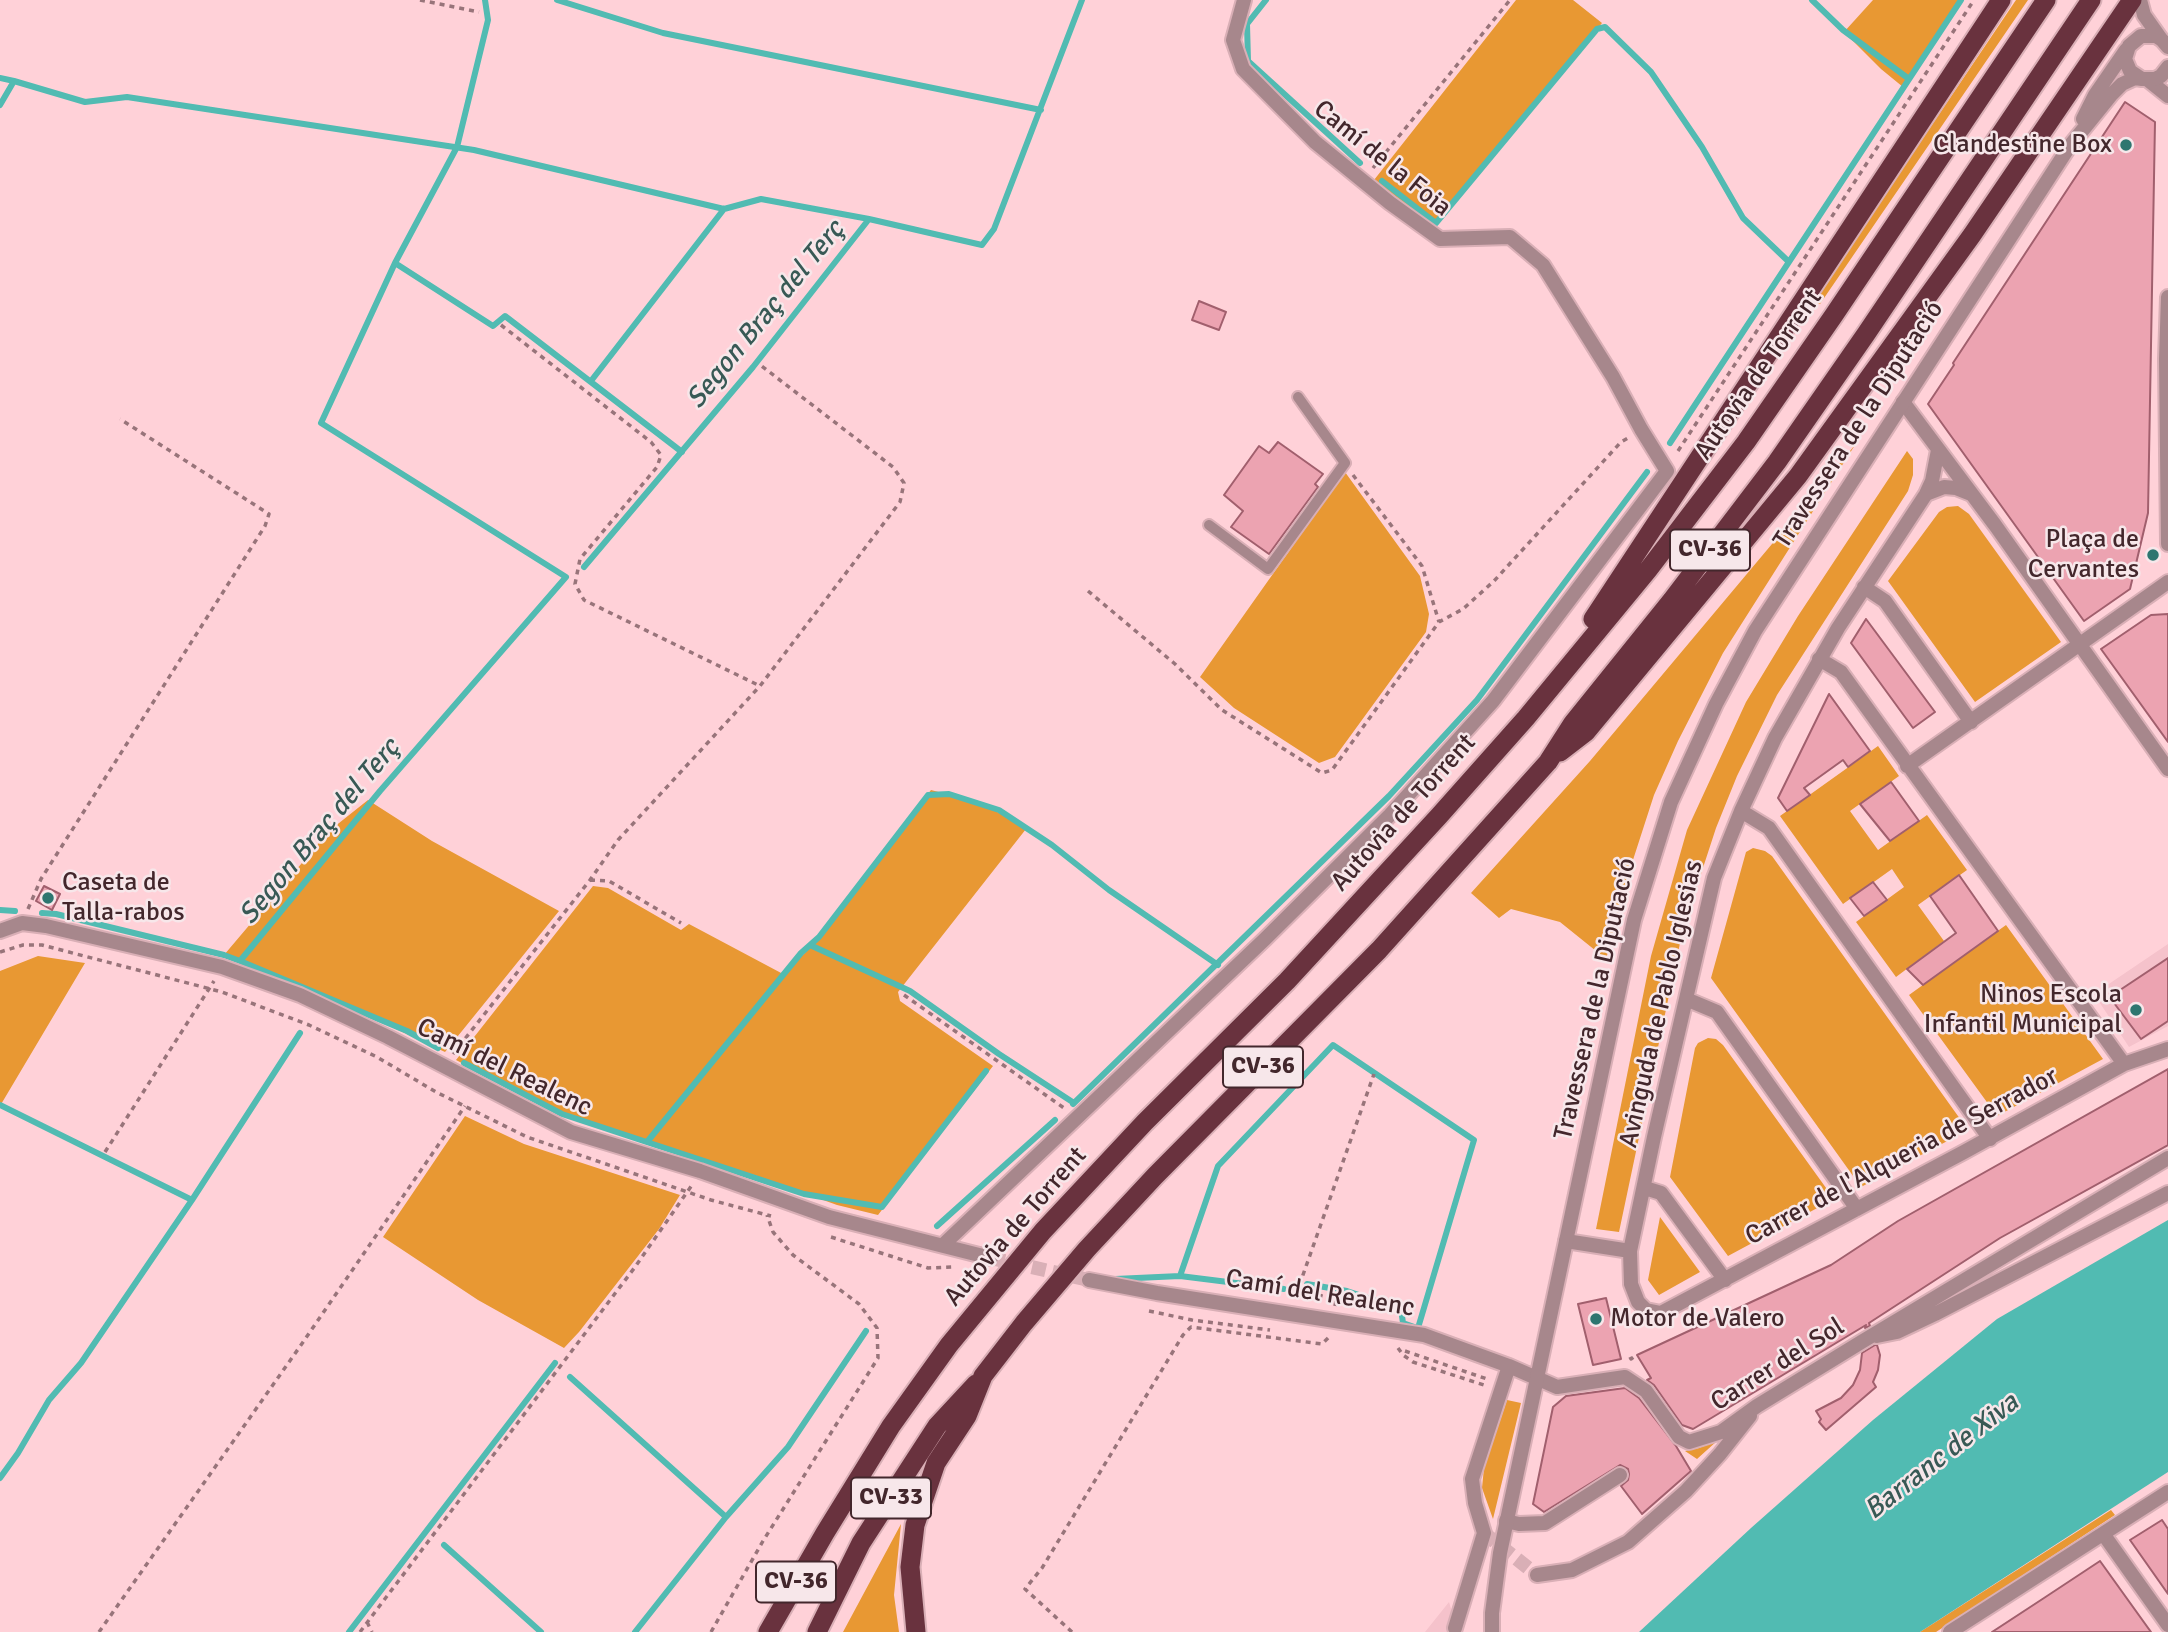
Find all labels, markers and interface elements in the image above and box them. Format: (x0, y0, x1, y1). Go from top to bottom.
street label: Camí de la Foia (1307, 94, 1457, 224)
place label: Clandestine Box (1933, 129, 2112, 161)
marker: Clandestine Box (2118, 137, 2134, 153)
water label: Segon Braç del Terç (680, 214, 852, 416)
street label: Autovia de Torrent (1689, 284, 1829, 466)
street label: Travessera de la Diputació (1767, 296, 1951, 554)
place label: Plaça de Cervantes (2028, 524, 2139, 586)
road number: CV-36 (1670, 530, 1750, 570)
marker: Plaça de Cervantes (2145, 547, 2161, 563)
street label: Autovia de Torrent (1325, 728, 1483, 898)
water label: Segon Braç del Terç (233, 732, 407, 932)
street label: Travessera de la Diputació (1548, 855, 1644, 1143)
street label: Avinguda de Pablo Iglesias (1614, 857, 1710, 1151)
place label: Caseta de Talla-rabos (62, 867, 185, 928)
marker: Caseta de Talla-rabos (40, 890, 56, 906)
place label: Ninos Escola Infantil Municipal (1924, 979, 2122, 1040)
marker: Ninos Escola Infantil Municipal (2128, 1002, 2144, 1018)
street label: Camí del Realenc (411, 1012, 597, 1124)
road number: CV-36 (1223, 1046, 1303, 1087)
street label: Carrer de l'Alqueria de Serrador (1741, 1061, 2063, 1253)
street label: Autovia de Torrent (938, 1141, 1094, 1313)
street label: Camí del Realenc (1223, 1264, 1417, 1324)
place label: Motor de Valero (1610, 1303, 1785, 1335)
marker: Motor de Valero (1588, 1311, 1604, 1327)
street label: Carrer del Sol (1706, 1312, 1850, 1418)
water label: Barranc de Xiva (1858, 1386, 2026, 1528)
road number: CV-33 (851, 1478, 931, 1518)
road number: CV-36 (756, 1562, 836, 1602)

